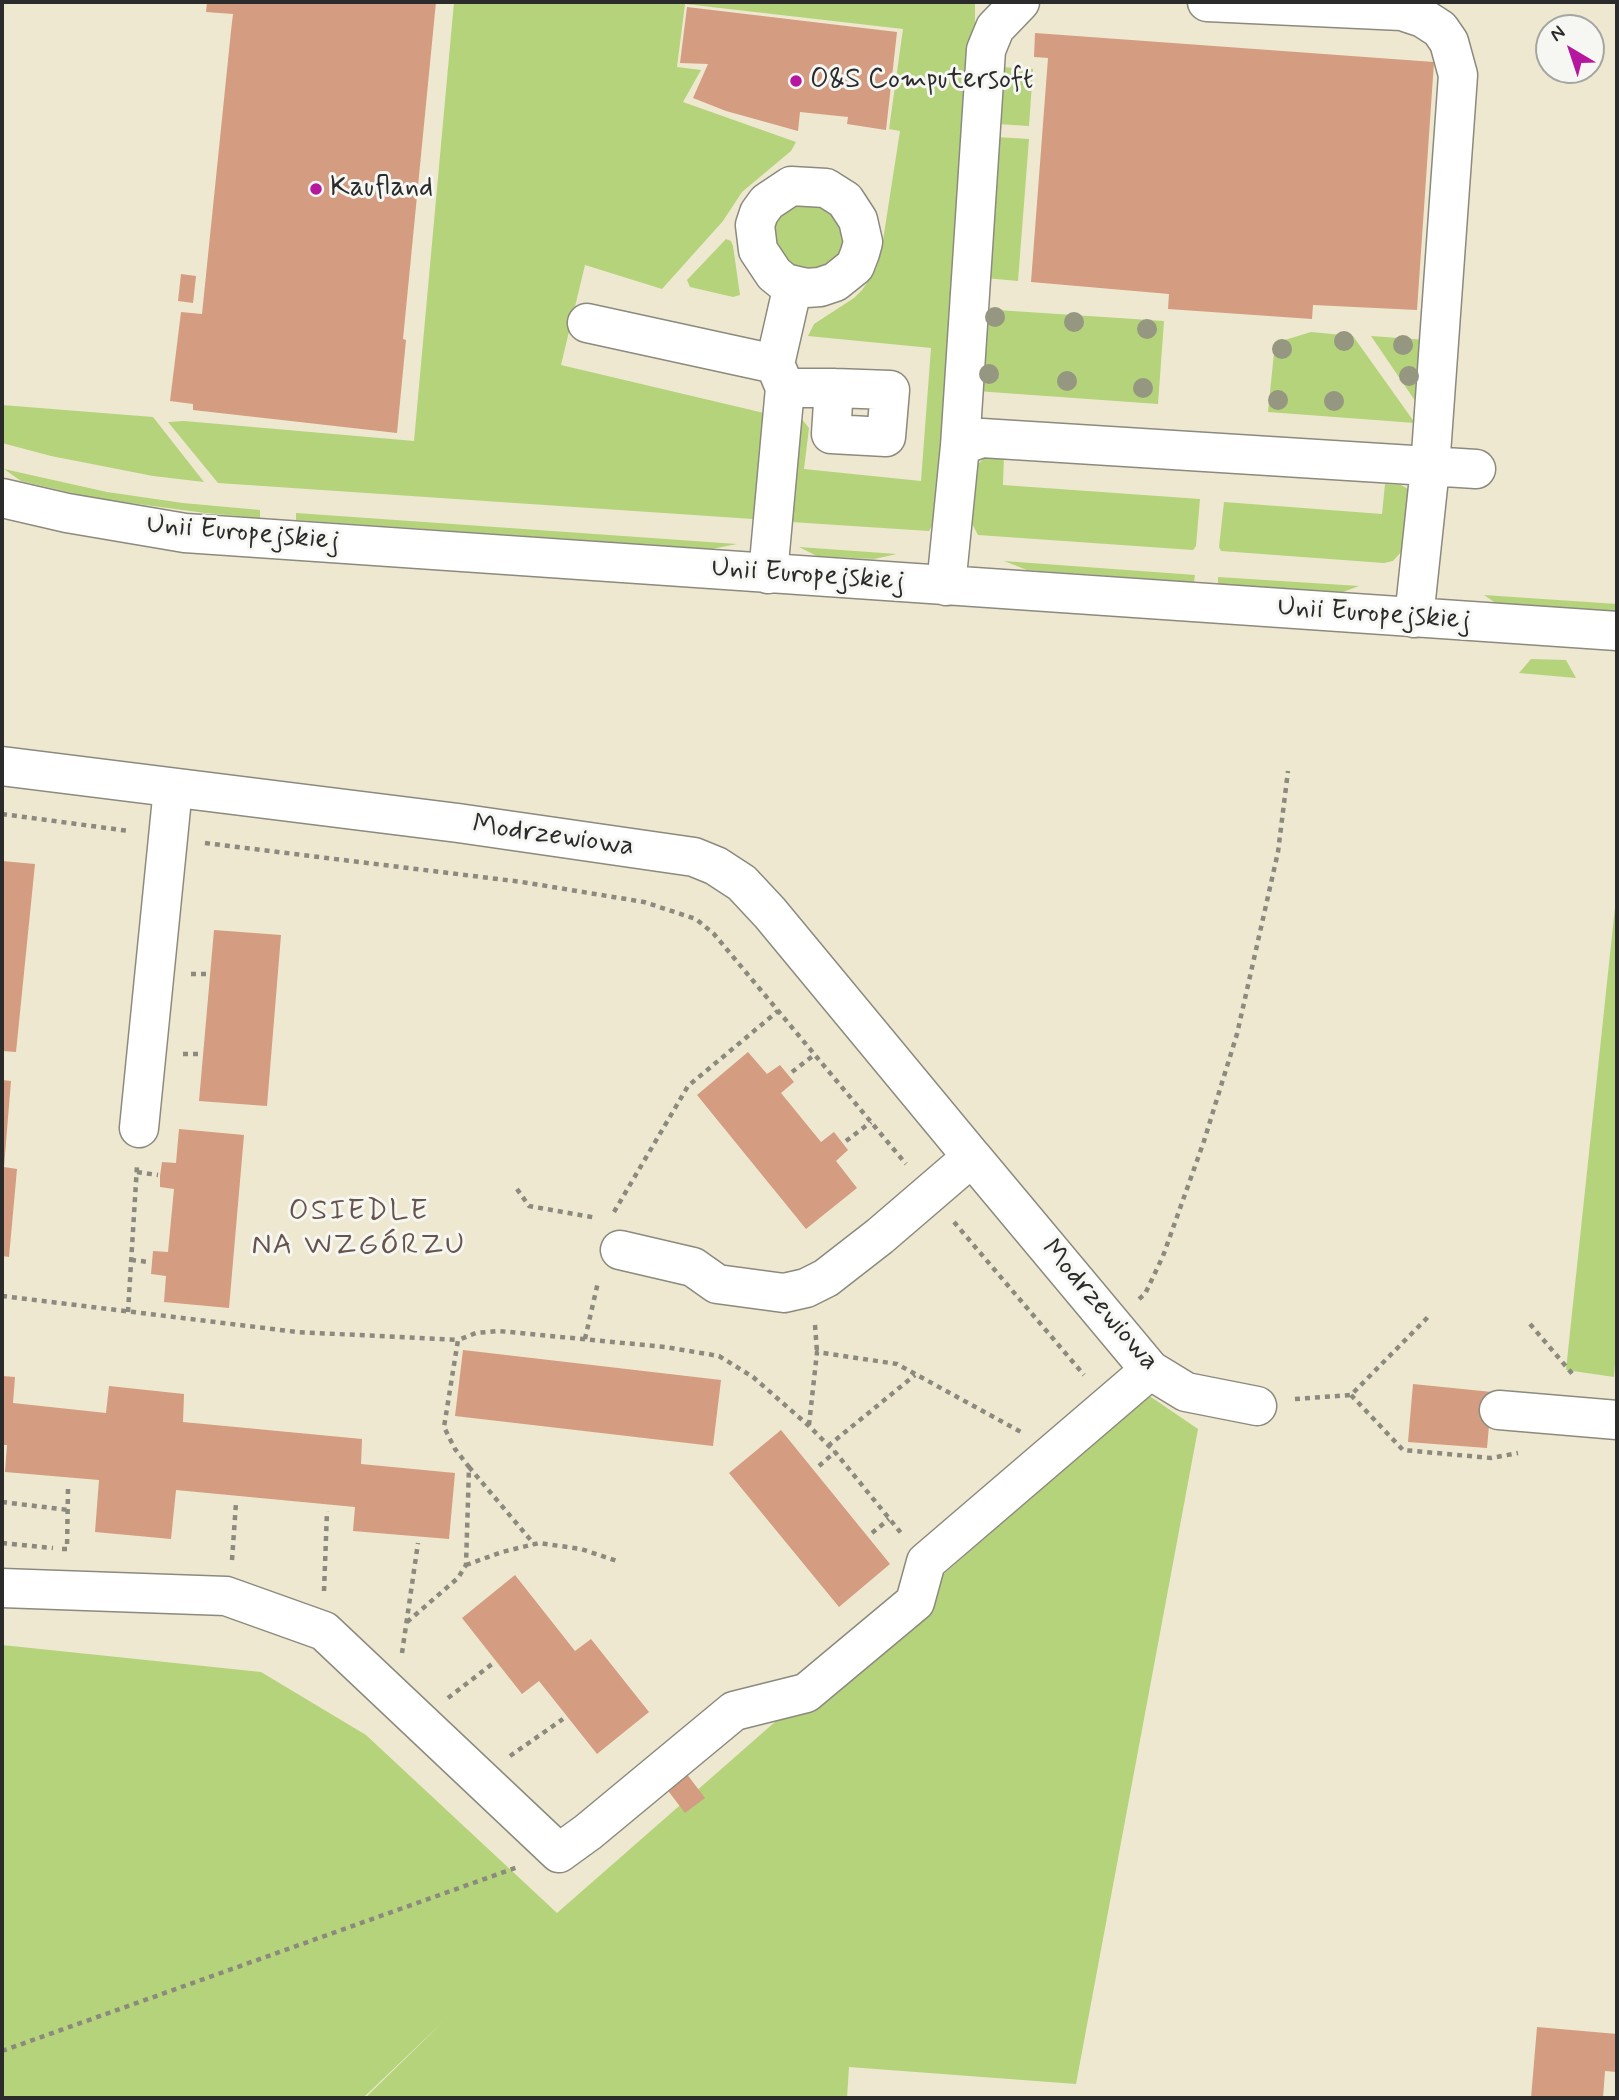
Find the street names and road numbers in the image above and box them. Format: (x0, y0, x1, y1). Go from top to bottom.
street label: Unii Europejskiej (145, 509, 341, 559)
street label: Unii Europejskiej (710, 552, 906, 600)
street label: Unii Europejskiej (1276, 591, 1472, 639)
street label: Modrzewiowa (470, 809, 636, 865)
street label: Modrzewiowa (1033, 1234, 1165, 1378)

